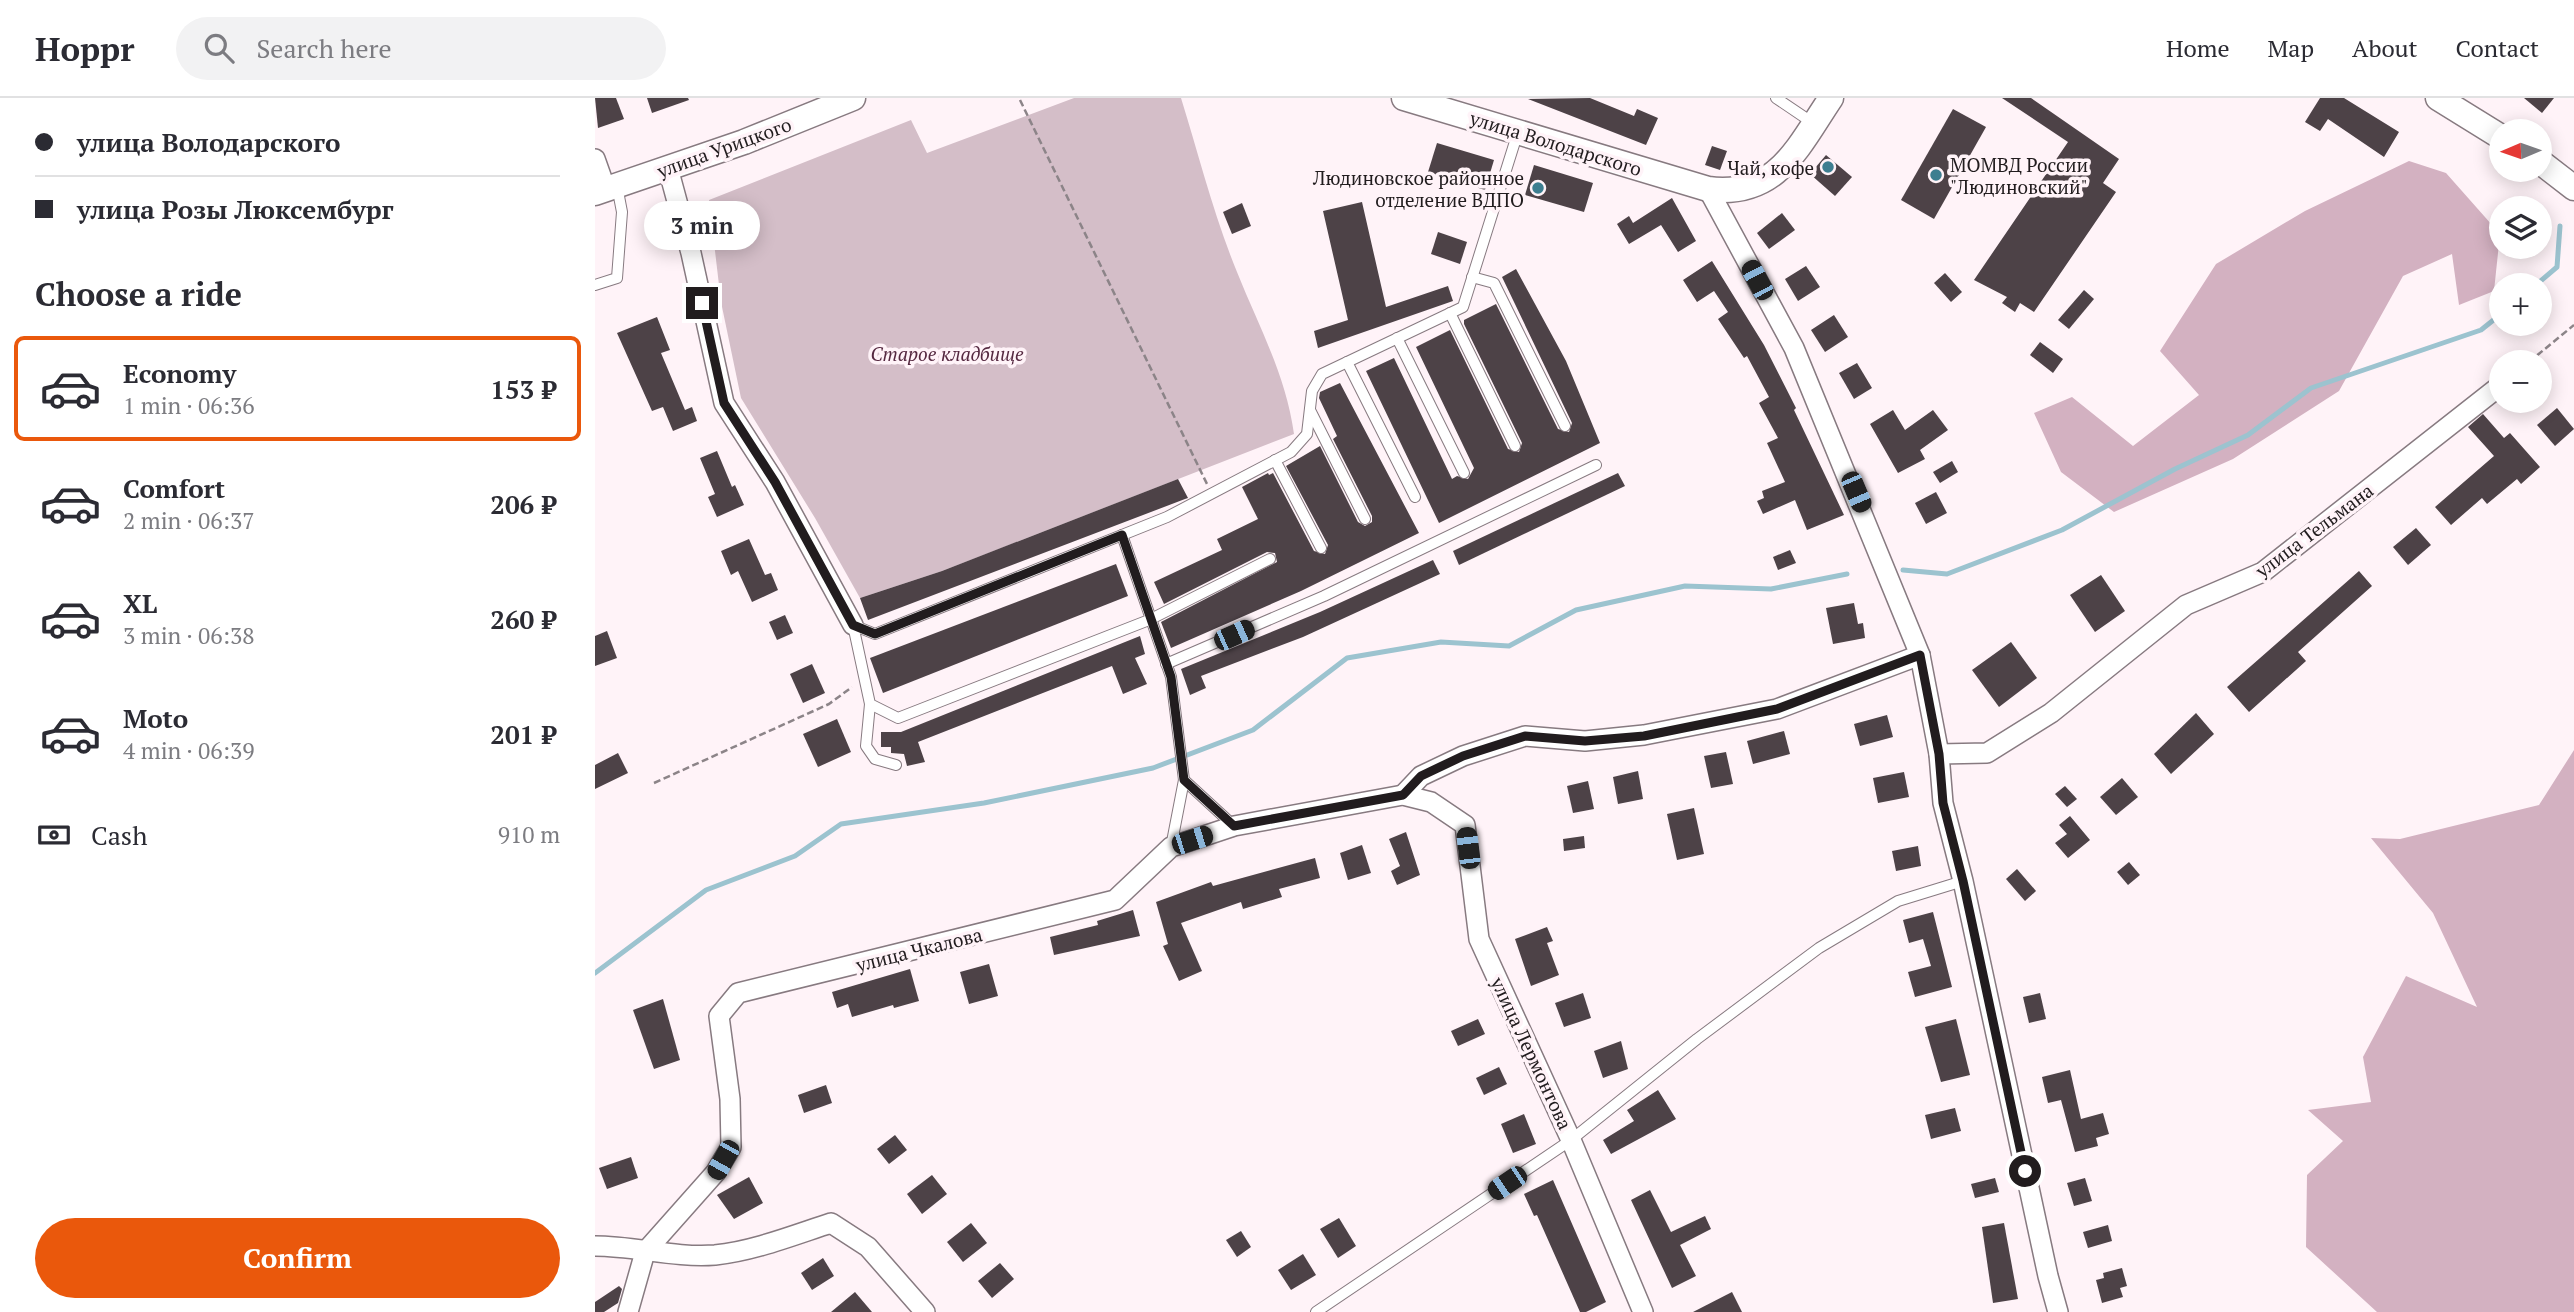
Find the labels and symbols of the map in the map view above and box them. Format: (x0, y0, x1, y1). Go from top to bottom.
street label: улица Володарского (1466, 105, 1645, 181)
street label: улица Урицкого (652, 111, 795, 183)
north arrow (2489, 119, 2551, 182)
place label: МОМВД России "Людиновский" (1950, 152, 2088, 199)
place label: Чай, кофе (1728, 155, 1814, 180)
marker: Чай, кофе (1820, 159, 1836, 175)
place label: Людиновское районное отделение ВДПО (1312, 165, 1524, 212)
marker: МОМВД России "Людиновский" (1928, 167, 1944, 183)
marker: Людиновское районное отделение ВДПО (1530, 180, 1546, 196)
callout: 3 min (644, 202, 760, 250)
car (1738, 257, 1777, 303)
route end (686, 287, 718, 319)
park label: Старое кладбище (870, 341, 1024, 366)
car (1839, 469, 1874, 515)
street label: улица Тельмана (2249, 477, 2378, 583)
car (1211, 617, 1258, 653)
car (1169, 824, 1216, 856)
car (1456, 826, 1481, 870)
street label: улица Чкалова (852, 921, 985, 977)
street label: улица Лермонтова (1485, 972, 1578, 1134)
car (704, 1137, 743, 1183)
route start (2009, 1155, 2041, 1187)
car (1484, 1163, 1531, 1203)

